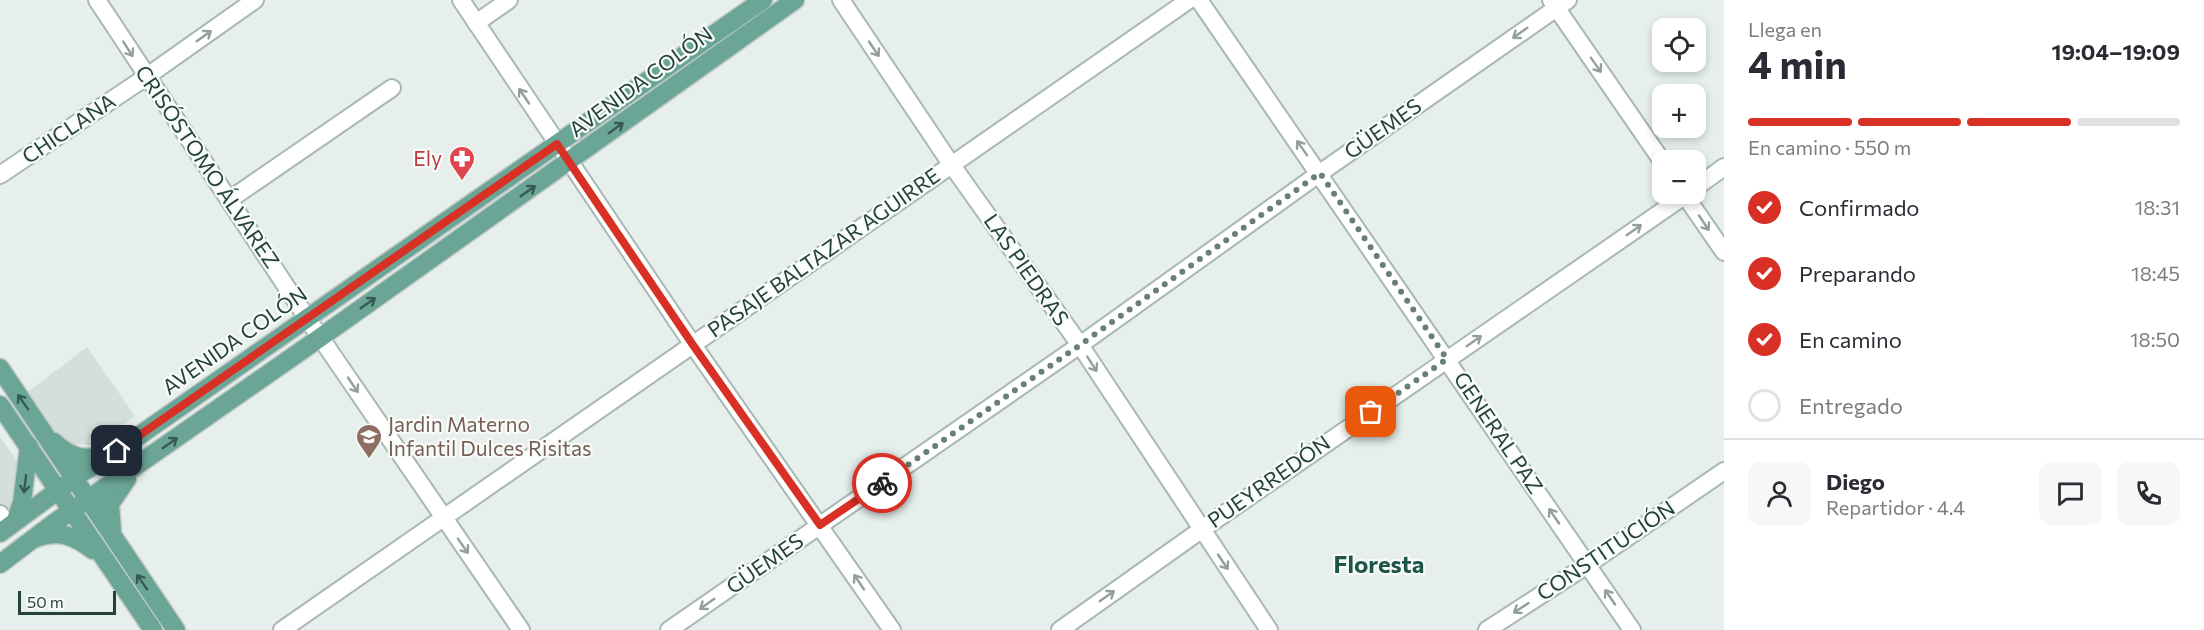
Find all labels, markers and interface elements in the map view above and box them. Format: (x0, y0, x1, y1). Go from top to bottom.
text: Llega en (1748, 17, 1822, 41)
map controls (1652, 18, 1706, 204)
button: locate (1652, 18, 1706, 72)
street label: AVENIDA COLÓN (564, 20, 717, 141)
one-way arrow (1512, 27, 1528, 39)
one-way arrow (196, 30, 212, 42)
text: 19:04–19:09 (2051, 38, 2180, 65)
text: 4 min (1748, 39, 1847, 87)
one-way arrow (123, 40, 135, 57)
one-way arrow (868, 40, 880, 56)
one-way arrow (1590, 57, 1602, 73)
street label: CRISÓSTOMO ÁLVAREZ (131, 60, 285, 272)
button: + (1652, 84, 1706, 138)
street label: CHICLANA (17, 87, 120, 168)
one-way arrow (518, 87, 531, 104)
street label: GÜEMES (1339, 92, 1425, 163)
one-way arrow (608, 122, 624, 134)
text: En camino · 550 m (1748, 135, 1911, 159)
one-way arrow (1296, 140, 1308, 156)
pharmacy icon: Ely (447, 144, 477, 182)
place label: Ely (413, 145, 442, 170)
button: − (1652, 150, 1706, 204)
street label: PASAJE BALTAZAR AGUIRRE (702, 162, 944, 342)
one-way arrow (519, 185, 535, 197)
icon: check (1748, 191, 1781, 224)
text: Confirmado (1799, 194, 1920, 221)
text: 18:31 (2135, 195, 2180, 219)
street label: LAS PIEDRAS (980, 208, 1075, 330)
one-way arrow (1698, 214, 1710, 230)
one-way arrow (1625, 224, 1642, 236)
icon: check (1748, 257, 1781, 290)
text: Preparando (1799, 260, 1916, 287)
text: 18:45 (2131, 261, 2180, 285)
street label: AVENIDA COLÓN (157, 280, 311, 399)
one-way arrow (360, 297, 376, 309)
icon: check (1748, 323, 1781, 356)
text: En camino (1799, 326, 1902, 353)
text: 18:50 (2130, 327, 2180, 351)
one-way arrow (1465, 335, 1481, 347)
one-way arrow (1087, 355, 1099, 372)
street label: GENERAL PAZ (1449, 367, 1549, 498)
one-way arrow (347, 377, 360, 394)
pin (1345, 386, 1396, 437)
text: Entregado (1799, 392, 1903, 419)
one-way arrow (17, 394, 29, 411)
icon: bag (1354, 395, 1387, 428)
place label: Jardin Materno Infantil Dulces Risitas (388, 411, 592, 460)
school or university icon: Jardin Materno Infantil Dulces Risitas (354, 422, 384, 460)
pin (91, 425, 142, 476)
street label: PUEYRREDÓN (1202, 429, 1334, 532)
icon: home (100, 434, 133, 467)
one-way arrow (162, 437, 178, 449)
courier (852, 453, 912, 513)
button: person (1748, 462, 1811, 525)
button: chat (2039, 462, 2102, 525)
button: phone (2117, 462, 2180, 525)
icon: bike (866, 467, 899, 500)
text: Diego (1826, 468, 1885, 495)
one-way arrow (19, 473, 30, 493)
street label: CONSTITUCIÓN (1532, 494, 1679, 605)
text: Repartidor · 4.4 (1826, 495, 1965, 519)
one-way arrow (1548, 508, 1561, 525)
street label: GÜEMES (721, 527, 807, 598)
one-way arrow (457, 538, 470, 555)
district label: Floresta (1334, 549, 1424, 578)
one-way arrow (1217, 553, 1229, 570)
one-way arrow (136, 574, 148, 590)
one-way arrow (853, 574, 865, 590)
scale bar (18, 588, 116, 616)
one-way arrow (1603, 589, 1616, 606)
one-way arrow (1099, 590, 1115, 602)
text: 50 m (27, 592, 64, 611)
one-way arrow (699, 598, 716, 610)
one-way arrow (1513, 602, 1529, 614)

